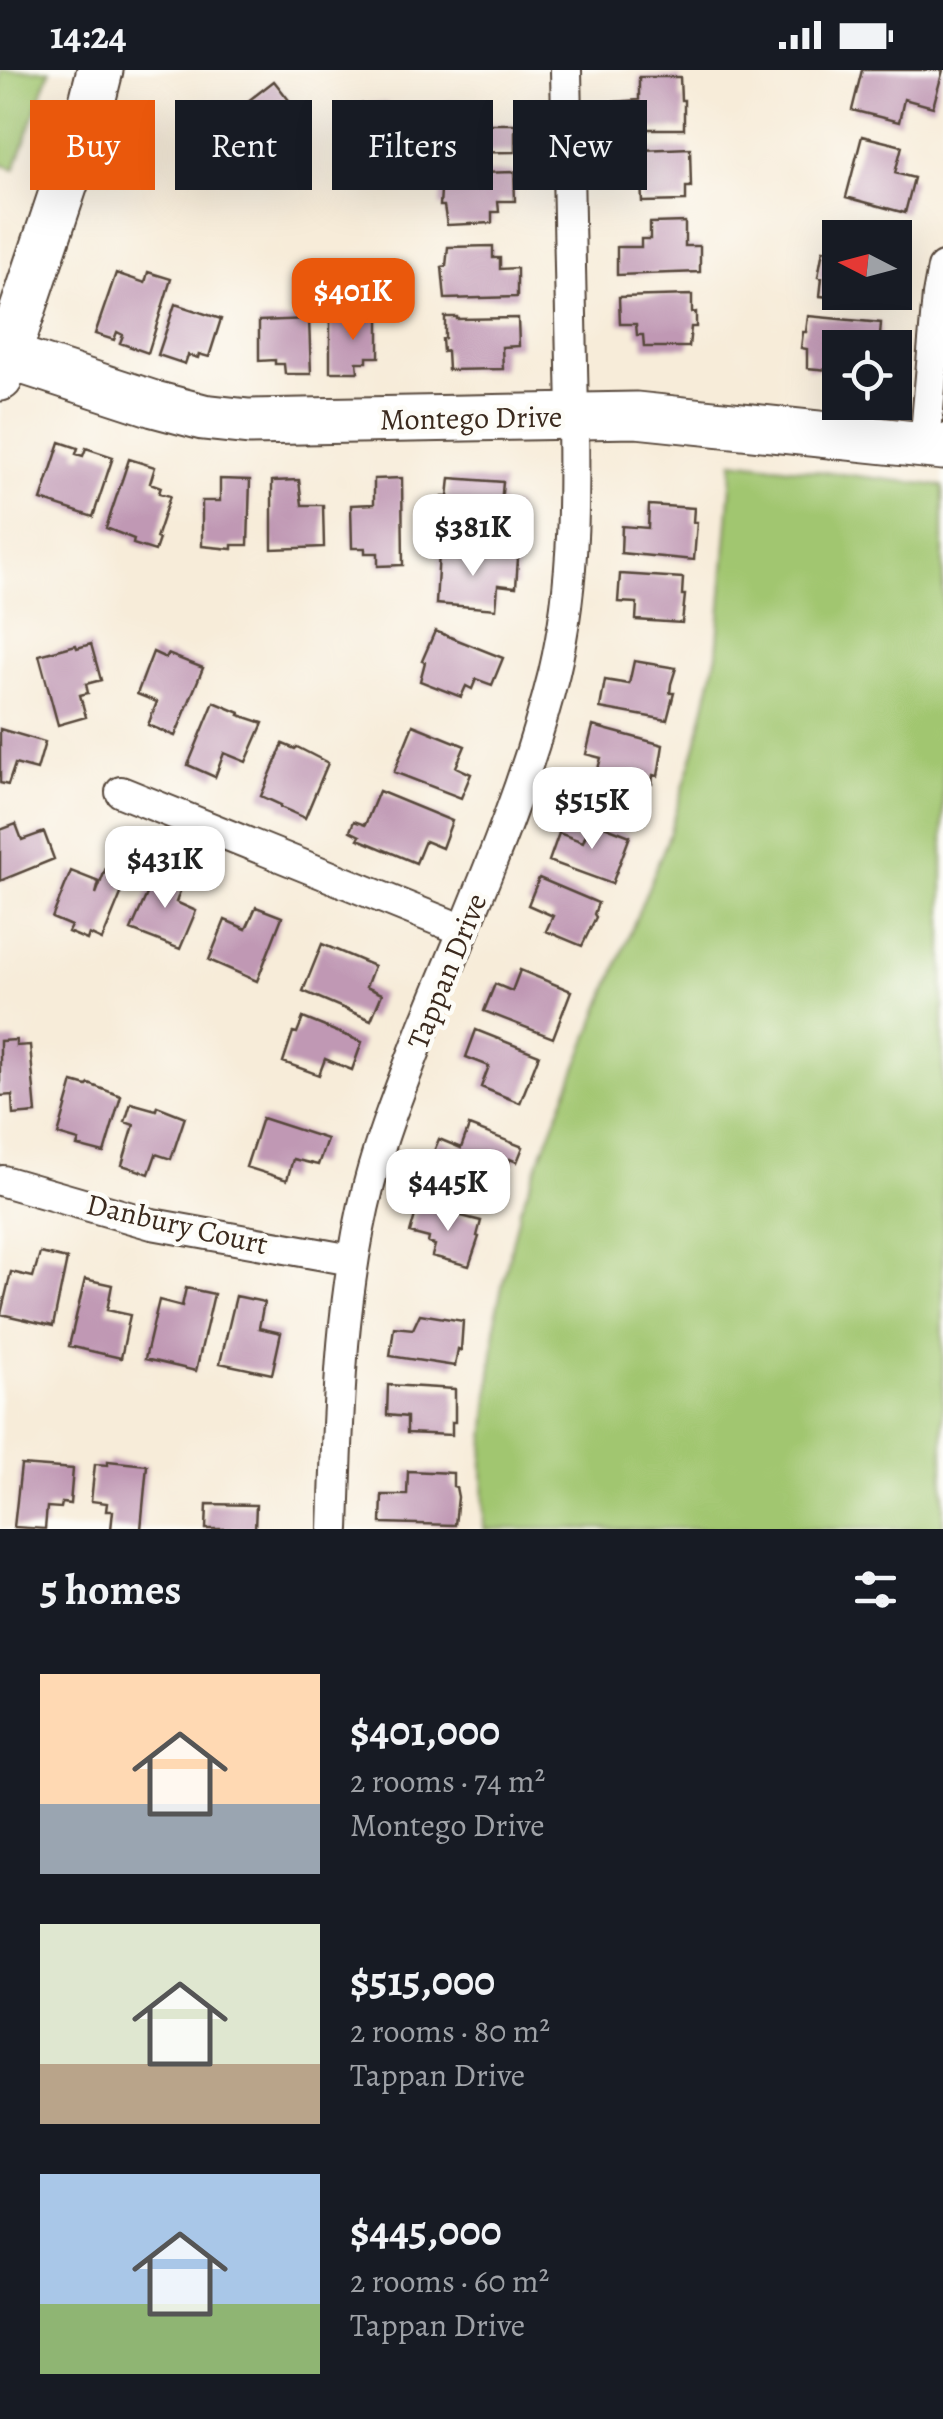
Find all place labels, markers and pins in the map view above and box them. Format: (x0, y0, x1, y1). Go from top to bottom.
pin: $401K (283, 258, 423, 343)
pin: $381K (403, 494, 543, 579)
pin: $515K (522, 767, 662, 852)
pin: $431K (95, 826, 235, 911)
pin: $445K (378, 1149, 518, 1234)

